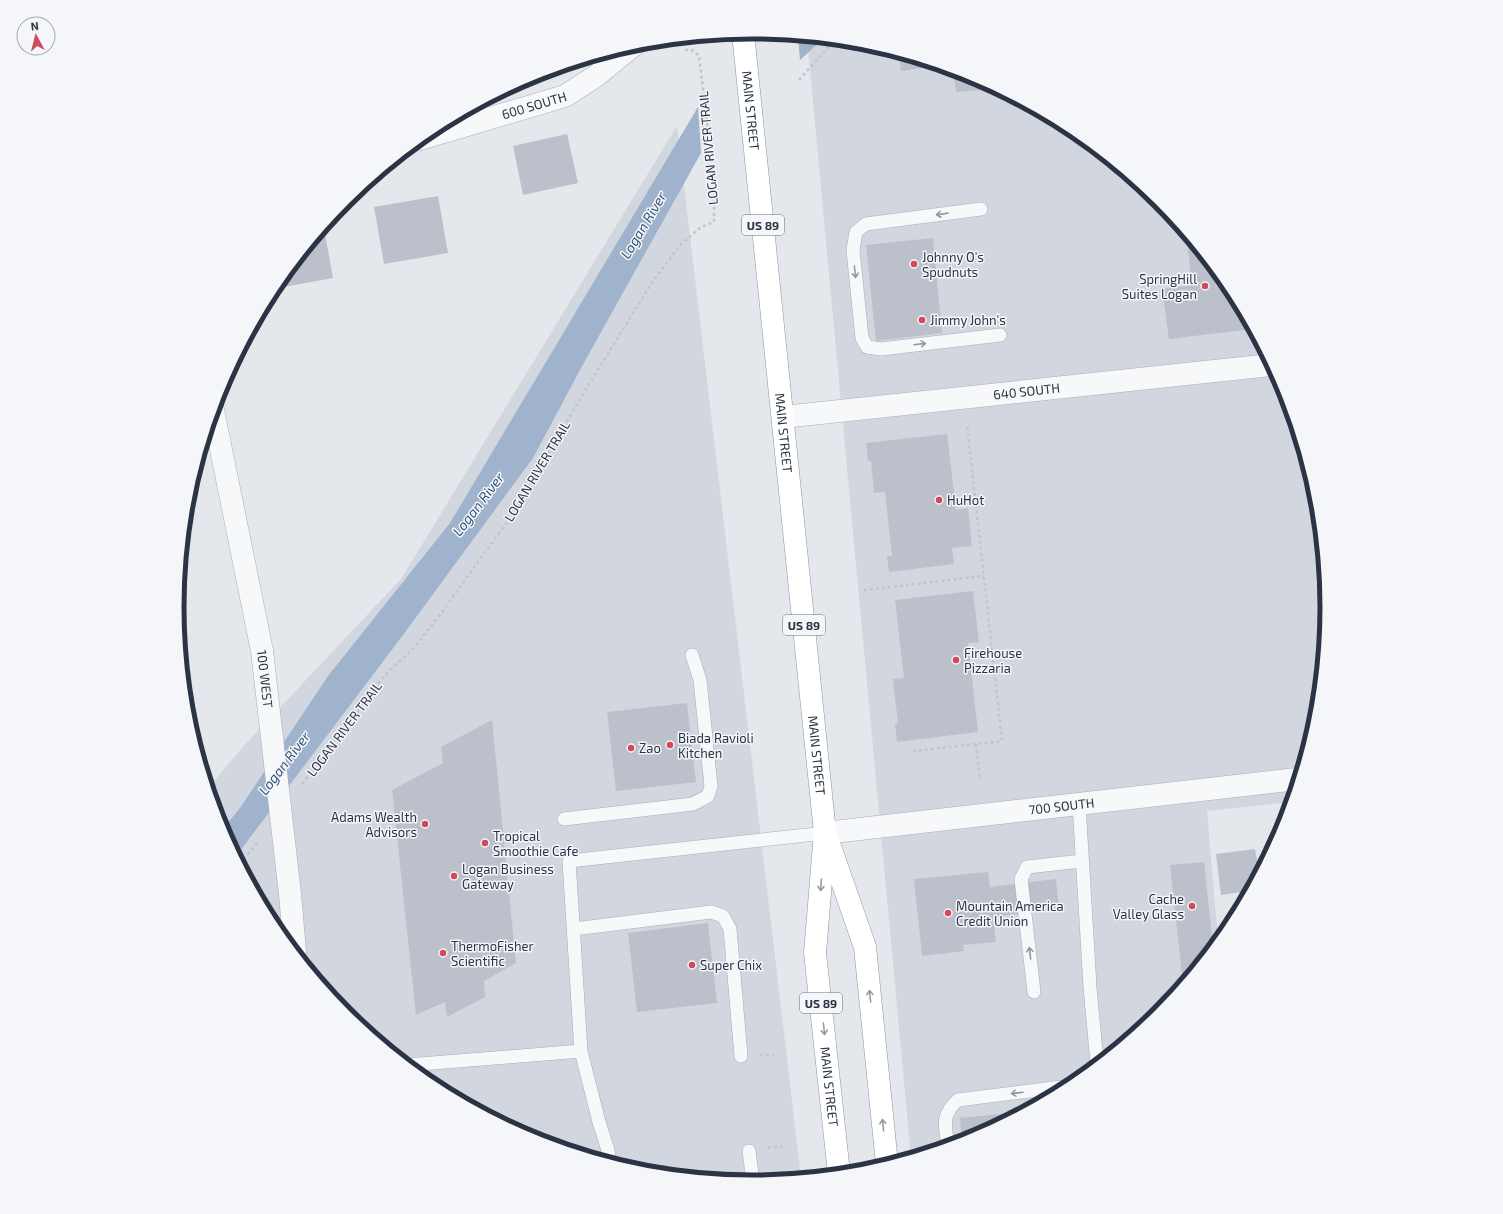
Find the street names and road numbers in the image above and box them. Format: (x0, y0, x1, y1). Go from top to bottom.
street label: MAIN STREET (739, 70, 763, 152)
street label: 600 SOUTH (500, 88, 568, 122)
street label: LOGAN RIVER TRAIL (695, 90, 721, 206)
road number: US 89 (742, 215, 784, 235)
street label: 640 SOUTH (992, 380, 1061, 403)
street label: MAIN STREET (772, 392, 796, 474)
street label: LOGAN RIVER TRAIL (501, 418, 574, 524)
road number: US 89 (783, 615, 825, 635)
street label: 100 WEST (254, 649, 277, 709)
street label: LOGAN RIVER TRAIL (303, 678, 385, 780)
street label: MAIN STREET (805, 715, 829, 796)
street label: 700 SOUTH (1028, 794, 1095, 818)
road number: US 89 (800, 993, 842, 1013)
street label: MAIN STREET (817, 1046, 842, 1128)

